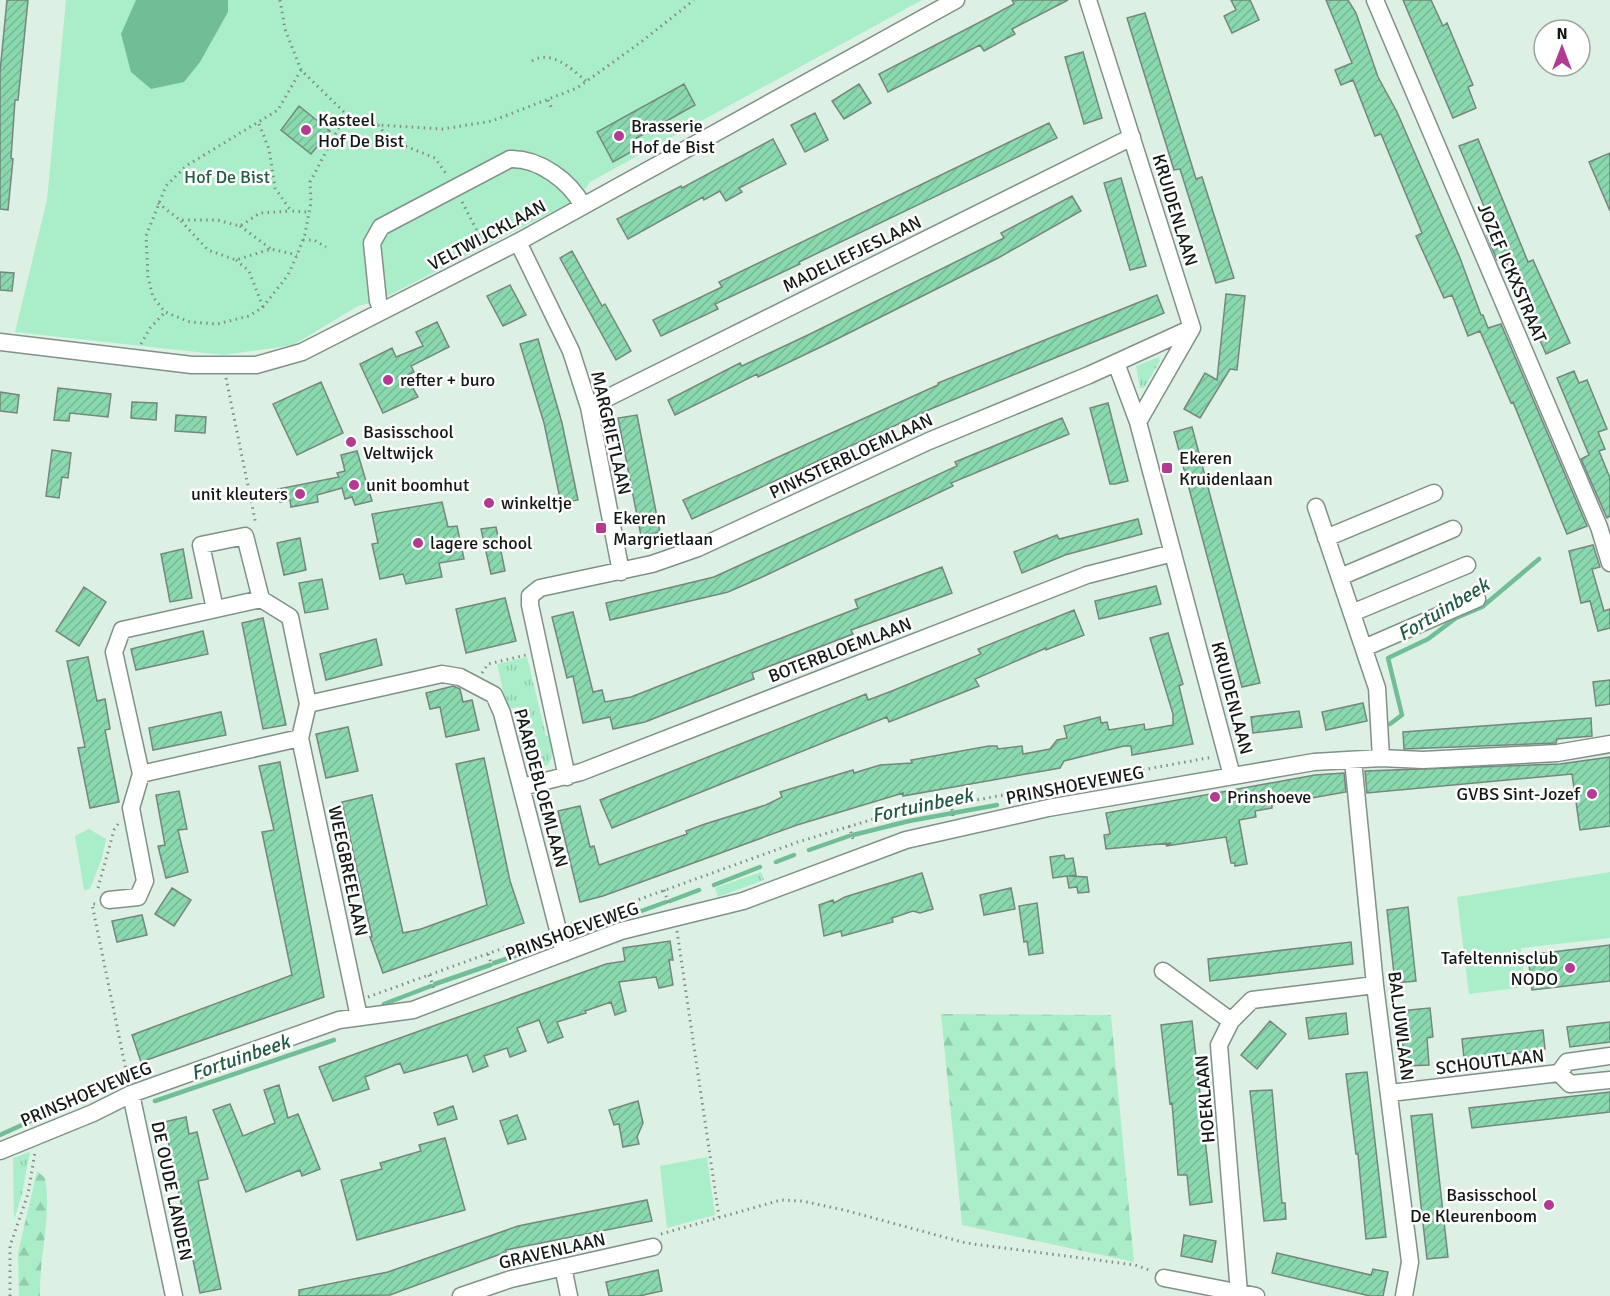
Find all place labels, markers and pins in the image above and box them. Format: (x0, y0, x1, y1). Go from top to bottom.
place label: Kasteel Hof De Bist (318, 109, 404, 152)
place label: Brasserie Hof de Bist (631, 115, 715, 158)
marker: Kasteel Hof De Bist (299, 123, 313, 137)
marker: Brasserie Hof de Bist (612, 129, 626, 143)
place label: refter + buro (400, 369, 495, 391)
marker: refter + buro (381, 373, 395, 387)
place label: Basisschool Veltwijck (363, 421, 454, 464)
marker: Basisschool Veltwijck (344, 435, 358, 449)
place label: Ekeren Kruidenlaan (1179, 447, 1273, 490)
marker: Ekeren Kruidenlaan (1160, 461, 1174, 475)
place label: unit boomhut (366, 474, 469, 496)
marker: unit boomhut (347, 478, 361, 492)
place label: unit kleuters (191, 483, 288, 505)
marker: unit kleuters (293, 487, 307, 501)
place label: winkeltje (501, 492, 572, 514)
marker: winkeltje (482, 496, 496, 510)
place label: Ekeren Margrietlaan (613, 507, 713, 550)
marker: Ekeren Margrietlaan (594, 521, 608, 535)
place label: lagere school (430, 532, 532, 554)
marker: lagere school (411, 536, 425, 550)
place label: GVBS Sint-Jozef (1457, 783, 1581, 805)
place label: Prinshoeve (1227, 786, 1311, 808)
marker: GVBS Sint-Jozef (1585, 787, 1599, 801)
marker: Prinshoeve (1208, 790, 1222, 804)
place label: Tafeltennisclub NODO (1441, 947, 1558, 990)
marker: Tafeltennisclub NODO (1563, 961, 1577, 975)
place label: Basisschool De Kleurenboom (1410, 1184, 1537, 1227)
marker: Basisschool De Kleurenboom (1542, 1198, 1556, 1212)

